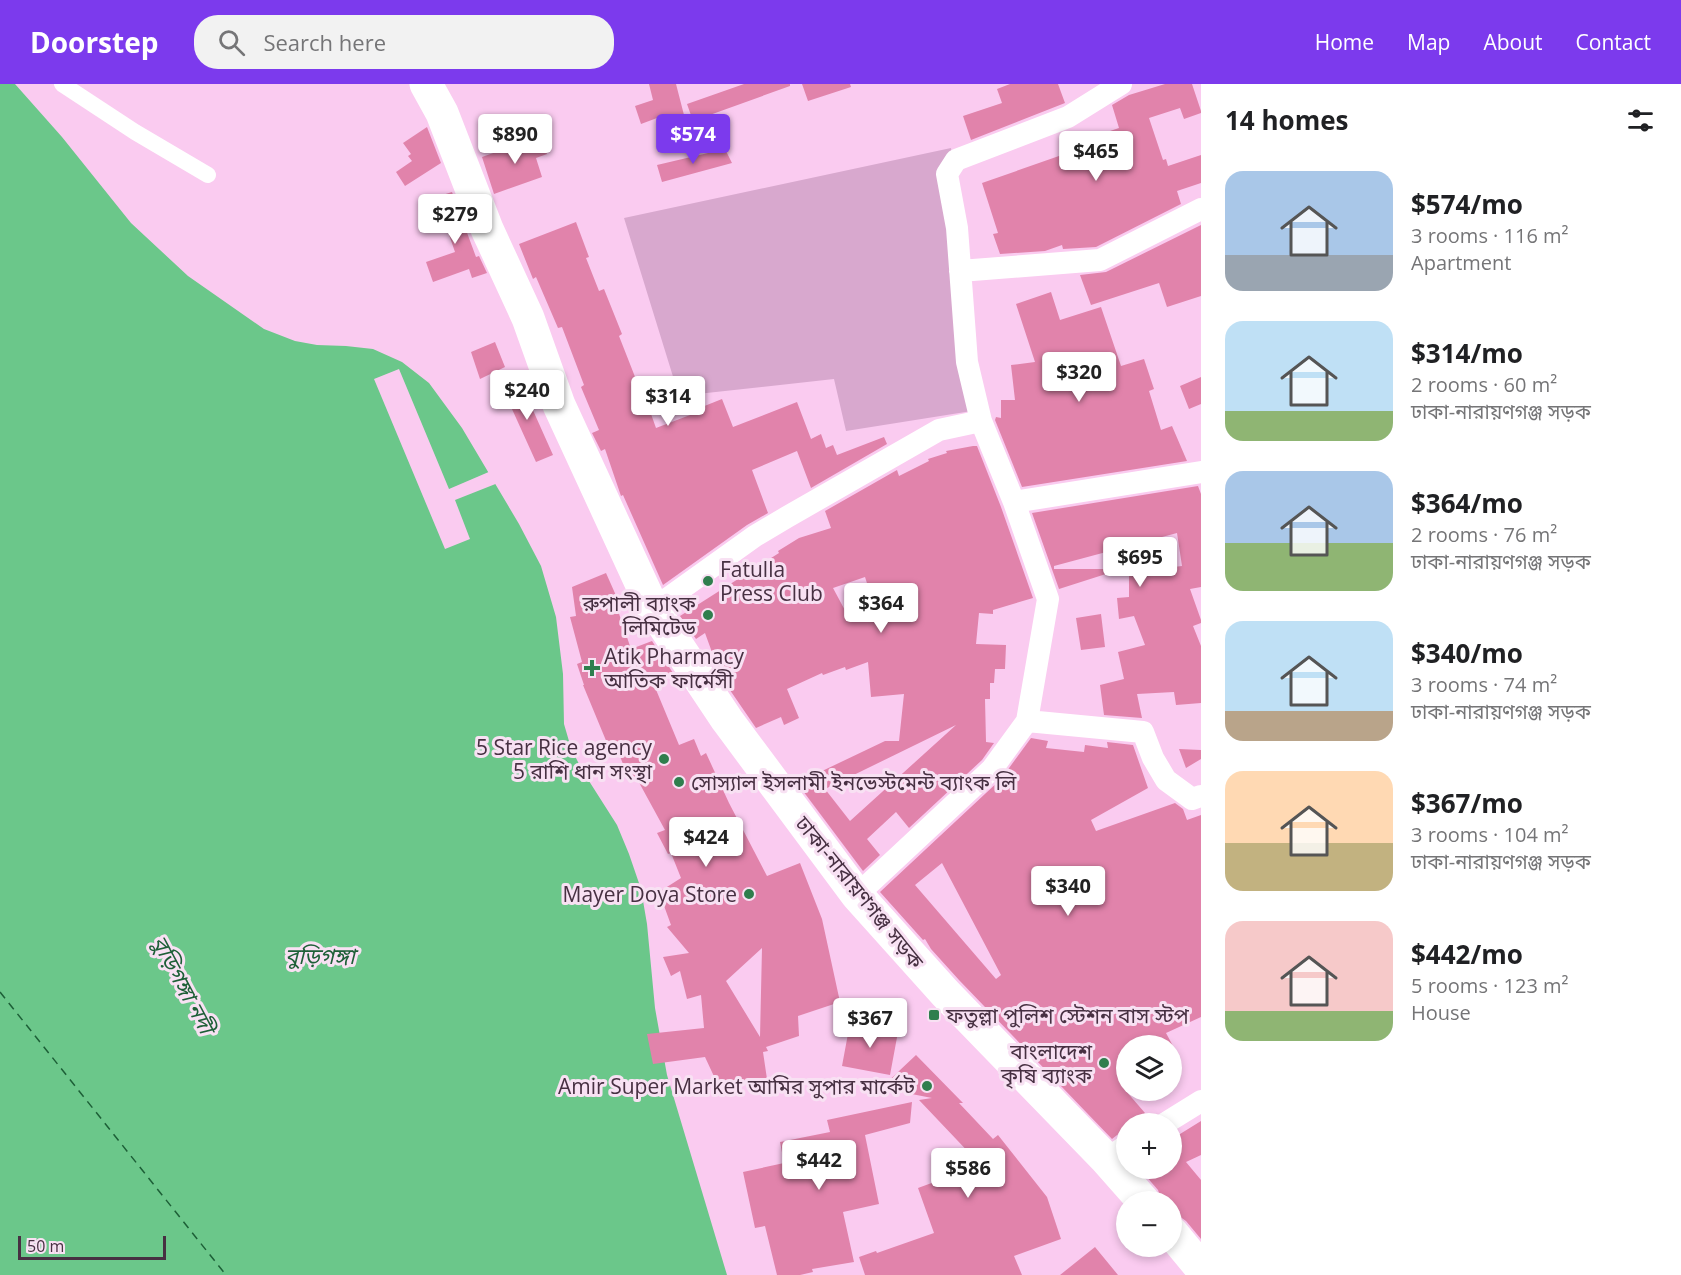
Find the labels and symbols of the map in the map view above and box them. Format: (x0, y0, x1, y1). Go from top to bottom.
pin: $890 (479, 114, 551, 165)
pin: $574 (657, 114, 729, 165)
pin: $465 (1060, 131, 1132, 182)
pin: $279 (419, 194, 491, 245)
pin: $320 (1043, 352, 1115, 403)
pin: $240 (491, 370, 563, 421)
pin: $314 (632, 376, 704, 427)
pin: $695 (1104, 537, 1176, 588)
place label: Fatulla Press Club (720, 555, 823, 607)
marker: Fatulla Press Club (701, 574, 715, 588)
pin: $364 (845, 583, 917, 634)
place label: রুপালী ব্যাংক লিমিটেড (581, 589, 697, 641)
marker: রুপালী ব্যাংক লিমিটেড (701, 608, 715, 622)
place label: Atik Pharmacy আতিক ফার্মেসী (603, 642, 744, 694)
marker: Atik Pharmacy আতিক ফার্মেসী (585, 661, 599, 675)
place label: 5 Star Rice agency 5 রাশি ধান সংস্থা (476, 733, 652, 785)
marker: 5 Star Rice agency 5 রাশি ধান সংস্থা (657, 752, 671, 766)
place label: সোস্যাল ইসলামী ইনভেস্টমেন্ট ব্যাংক লি (691, 768, 1017, 796)
marker: সোস্যাল ইসলামী ইনভেস্টমেন্ট ব্যাংক লি (672, 775, 686, 789)
street label: ঢাকা-নারায়ণগঞ্জ সড়ক (789, 809, 931, 975)
pin: $424 (670, 817, 742, 868)
pin: $340 (1032, 866, 1104, 917)
place label: Mayer Doya Store (563, 880, 737, 908)
marker: Mayer Doya Store (742, 887, 756, 901)
water label: বুড়িগঙ্গা নদী (146, 930, 224, 1042)
water label: বুড়িগঙ্গা (285, 940, 359, 970)
pin: $367 (834, 998, 906, 1049)
place label: ফতুল্লা পুলিশ স্টেশন বাস স্টপ (945, 1001, 1190, 1029)
marker: ফতুল্লা পুলিশ স্টেশন বাস স্টপ (927, 1008, 941, 1022)
place label: বাংলাদেশ কৃষি ব্যাংক (1000, 1037, 1093, 1089)
marker: বাংলাদেশ কৃষি ব্যাংক (1097, 1056, 1111, 1070)
place label: Amir Super Market আমির সুপার মার্কেট (558, 1072, 916, 1100)
marker: Amir Super Market আমির সুপার মার্কেট (920, 1079, 934, 1093)
pin: $442 (783, 1140, 855, 1191)
pin: $586 (932, 1148, 1004, 1199)
scale bar (18, 1233, 166, 1260)

